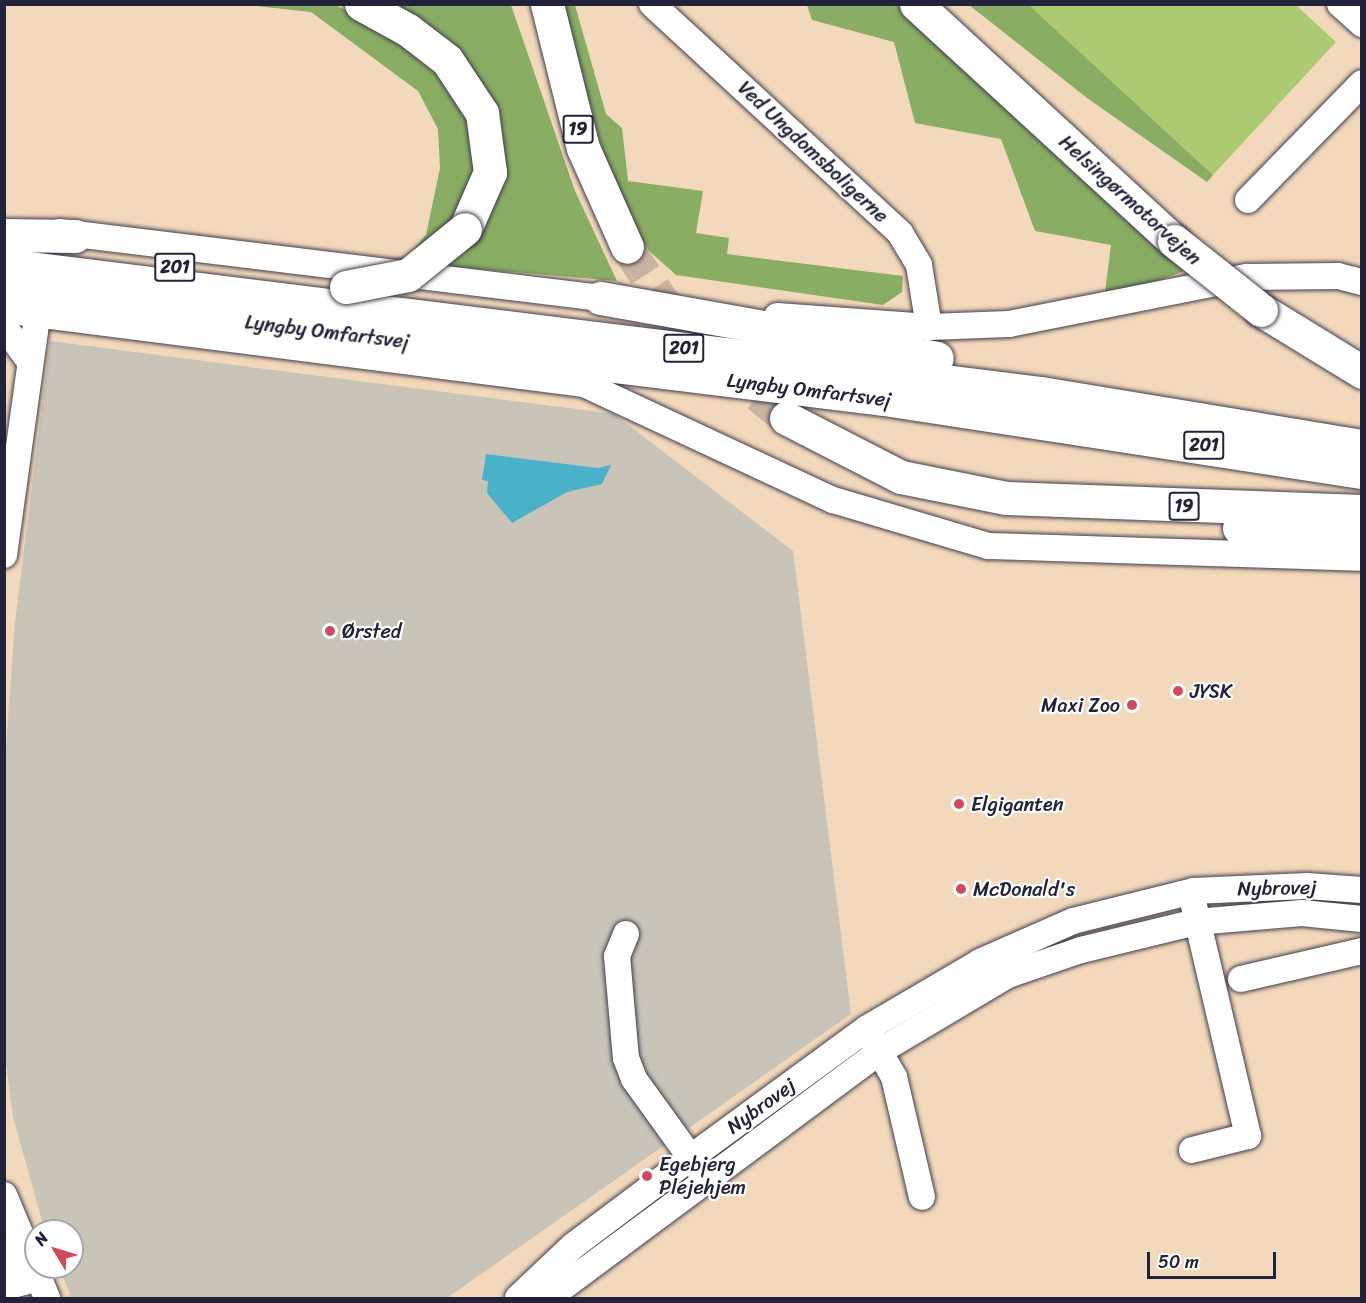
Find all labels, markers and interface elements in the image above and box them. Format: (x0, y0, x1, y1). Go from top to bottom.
street label: Ved Ungdomsboligerne (733, 76, 893, 228)
road number: 19 (562, 114, 594, 144)
street label: Helsingørmotorvejen (1054, 130, 1206, 270)
road number: 201 (154, 252, 196, 282)
street label: Lyngby Omfartsvej (243, 310, 411, 354)
road number: 201 (663, 333, 705, 363)
street label: Lyngby Omfartsvej (725, 368, 893, 412)
road number: 201 (1183, 430, 1225, 460)
road number: 19 (1168, 491, 1200, 521)
place label: Ørsted (342, 619, 401, 643)
marker: Ørsted (323, 624, 337, 638)
place label: JYSK (1190, 679, 1232, 703)
marker: JYSK (1171, 684, 1185, 698)
place label: Maxi Zoo (1042, 693, 1120, 717)
marker: Maxi Zoo (1125, 698, 1139, 712)
place label: Elgiganten (971, 792, 1064, 816)
marker: Elgiganten (952, 797, 966, 811)
street label: Nybrovej (1237, 875, 1317, 901)
place label: McDonald's (973, 877, 1075, 901)
marker: McDonald's (954, 882, 968, 896)
street label: Nybrovej (722, 1073, 800, 1139)
place label: Egebjerg Plejehjem (659, 1152, 746, 1199)
marker: Egebjerg Plejehjem (640, 1169, 654, 1183)
north arrow (24, 1219, 84, 1279)
text: N (26, 1226, 56, 1252)
scale bar (1150, 1240, 1279, 1278)
text: 50 m (1158, 1246, 1199, 1278)

